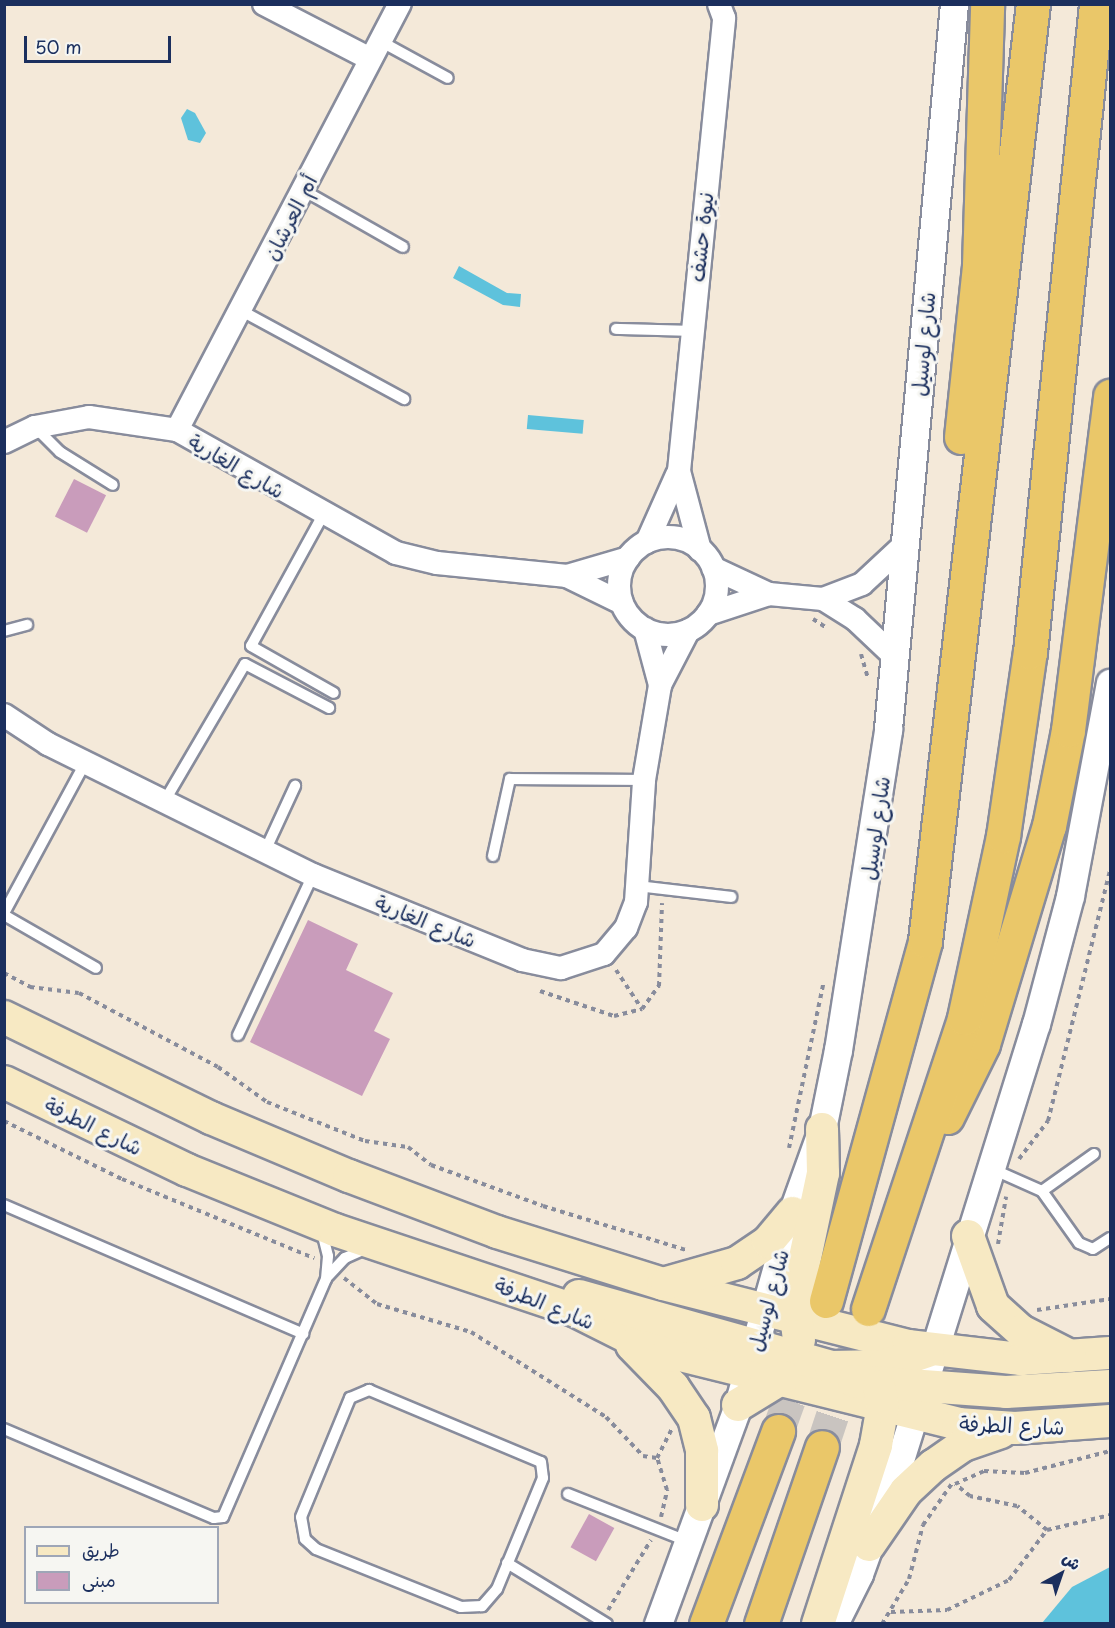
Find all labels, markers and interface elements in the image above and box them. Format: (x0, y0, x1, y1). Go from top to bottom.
scale bar (27, 24, 174, 62)
text: 50 m (35, 33, 82, 60)
street label: أم العرشان (257, 170, 321, 264)
street label: نيوة حشف (683, 191, 717, 283)
street label: شارع لوسيل (905, 291, 939, 397)
street label: شارع الغارية (184, 427, 290, 503)
street label: شارع لوسيل (854, 774, 894, 882)
street label: شارع الغارية (372, 888, 480, 952)
street label: شارع الطرفة (41, 1091, 147, 1159)
street label: شارع لوسيل (741, 1246, 793, 1354)
street label: شارع الطرفة (491, 1271, 599, 1333)
street label: شارع الطرفة (959, 1410, 1065, 1438)
legend (24, 1526, 219, 1604)
text: طريق (82, 1536, 120, 1563)
north arrow (1031, 1544, 1091, 1604)
text: ش (1058, 1545, 1087, 1575)
text: مبنى (82, 1566, 116, 1593)

